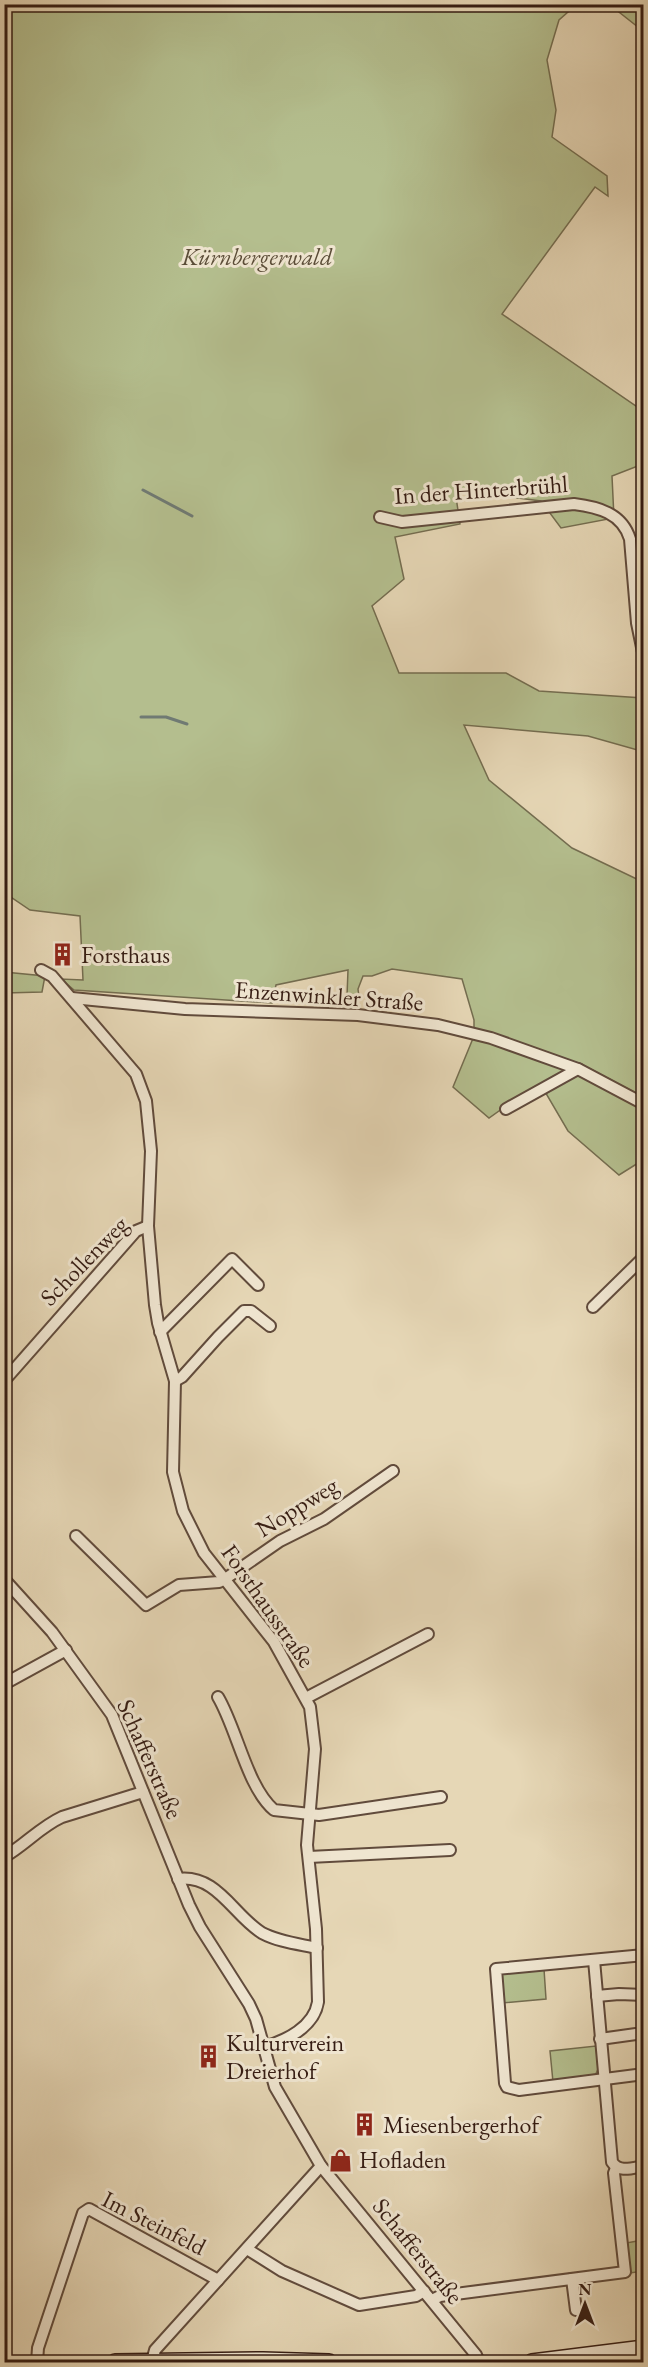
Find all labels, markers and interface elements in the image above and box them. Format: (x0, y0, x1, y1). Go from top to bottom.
park label: Kürnbergerwald (181, 241, 333, 272)
street label: In der Hinterbrühl (393, 468, 569, 511)
place label: Forsthaus (81, 939, 170, 970)
building icon: Forsthaus (50, 942, 76, 968)
street label: Enzenwinkler Straße (234, 973, 424, 1018)
street label: Schollenweg (33, 1209, 135, 1312)
street label: Noppweg (250, 1469, 344, 1544)
street label: Forsthausstraße (215, 1538, 322, 1673)
street label: Schafferstraße (110, 1694, 191, 1823)
place label: Kulturverein Dreierhof (226, 2027, 344, 2086)
building icon: Kulturverein Dreierhof (195, 2044, 221, 2070)
place label: Miesenbergerhof (383, 2109, 542, 2140)
building icon: Miesenbergerhof (352, 2112, 378, 2138)
place label: Hofladen (359, 2144, 447, 2175)
shop icon: Hofladen (328, 2147, 354, 2173)
street label: Im Steinfeld (97, 2183, 212, 2262)
street label: Schafferstraße (366, 2191, 471, 2310)
north arrow (555, 2274, 615, 2334)
text: N (579, 2279, 592, 2300)

